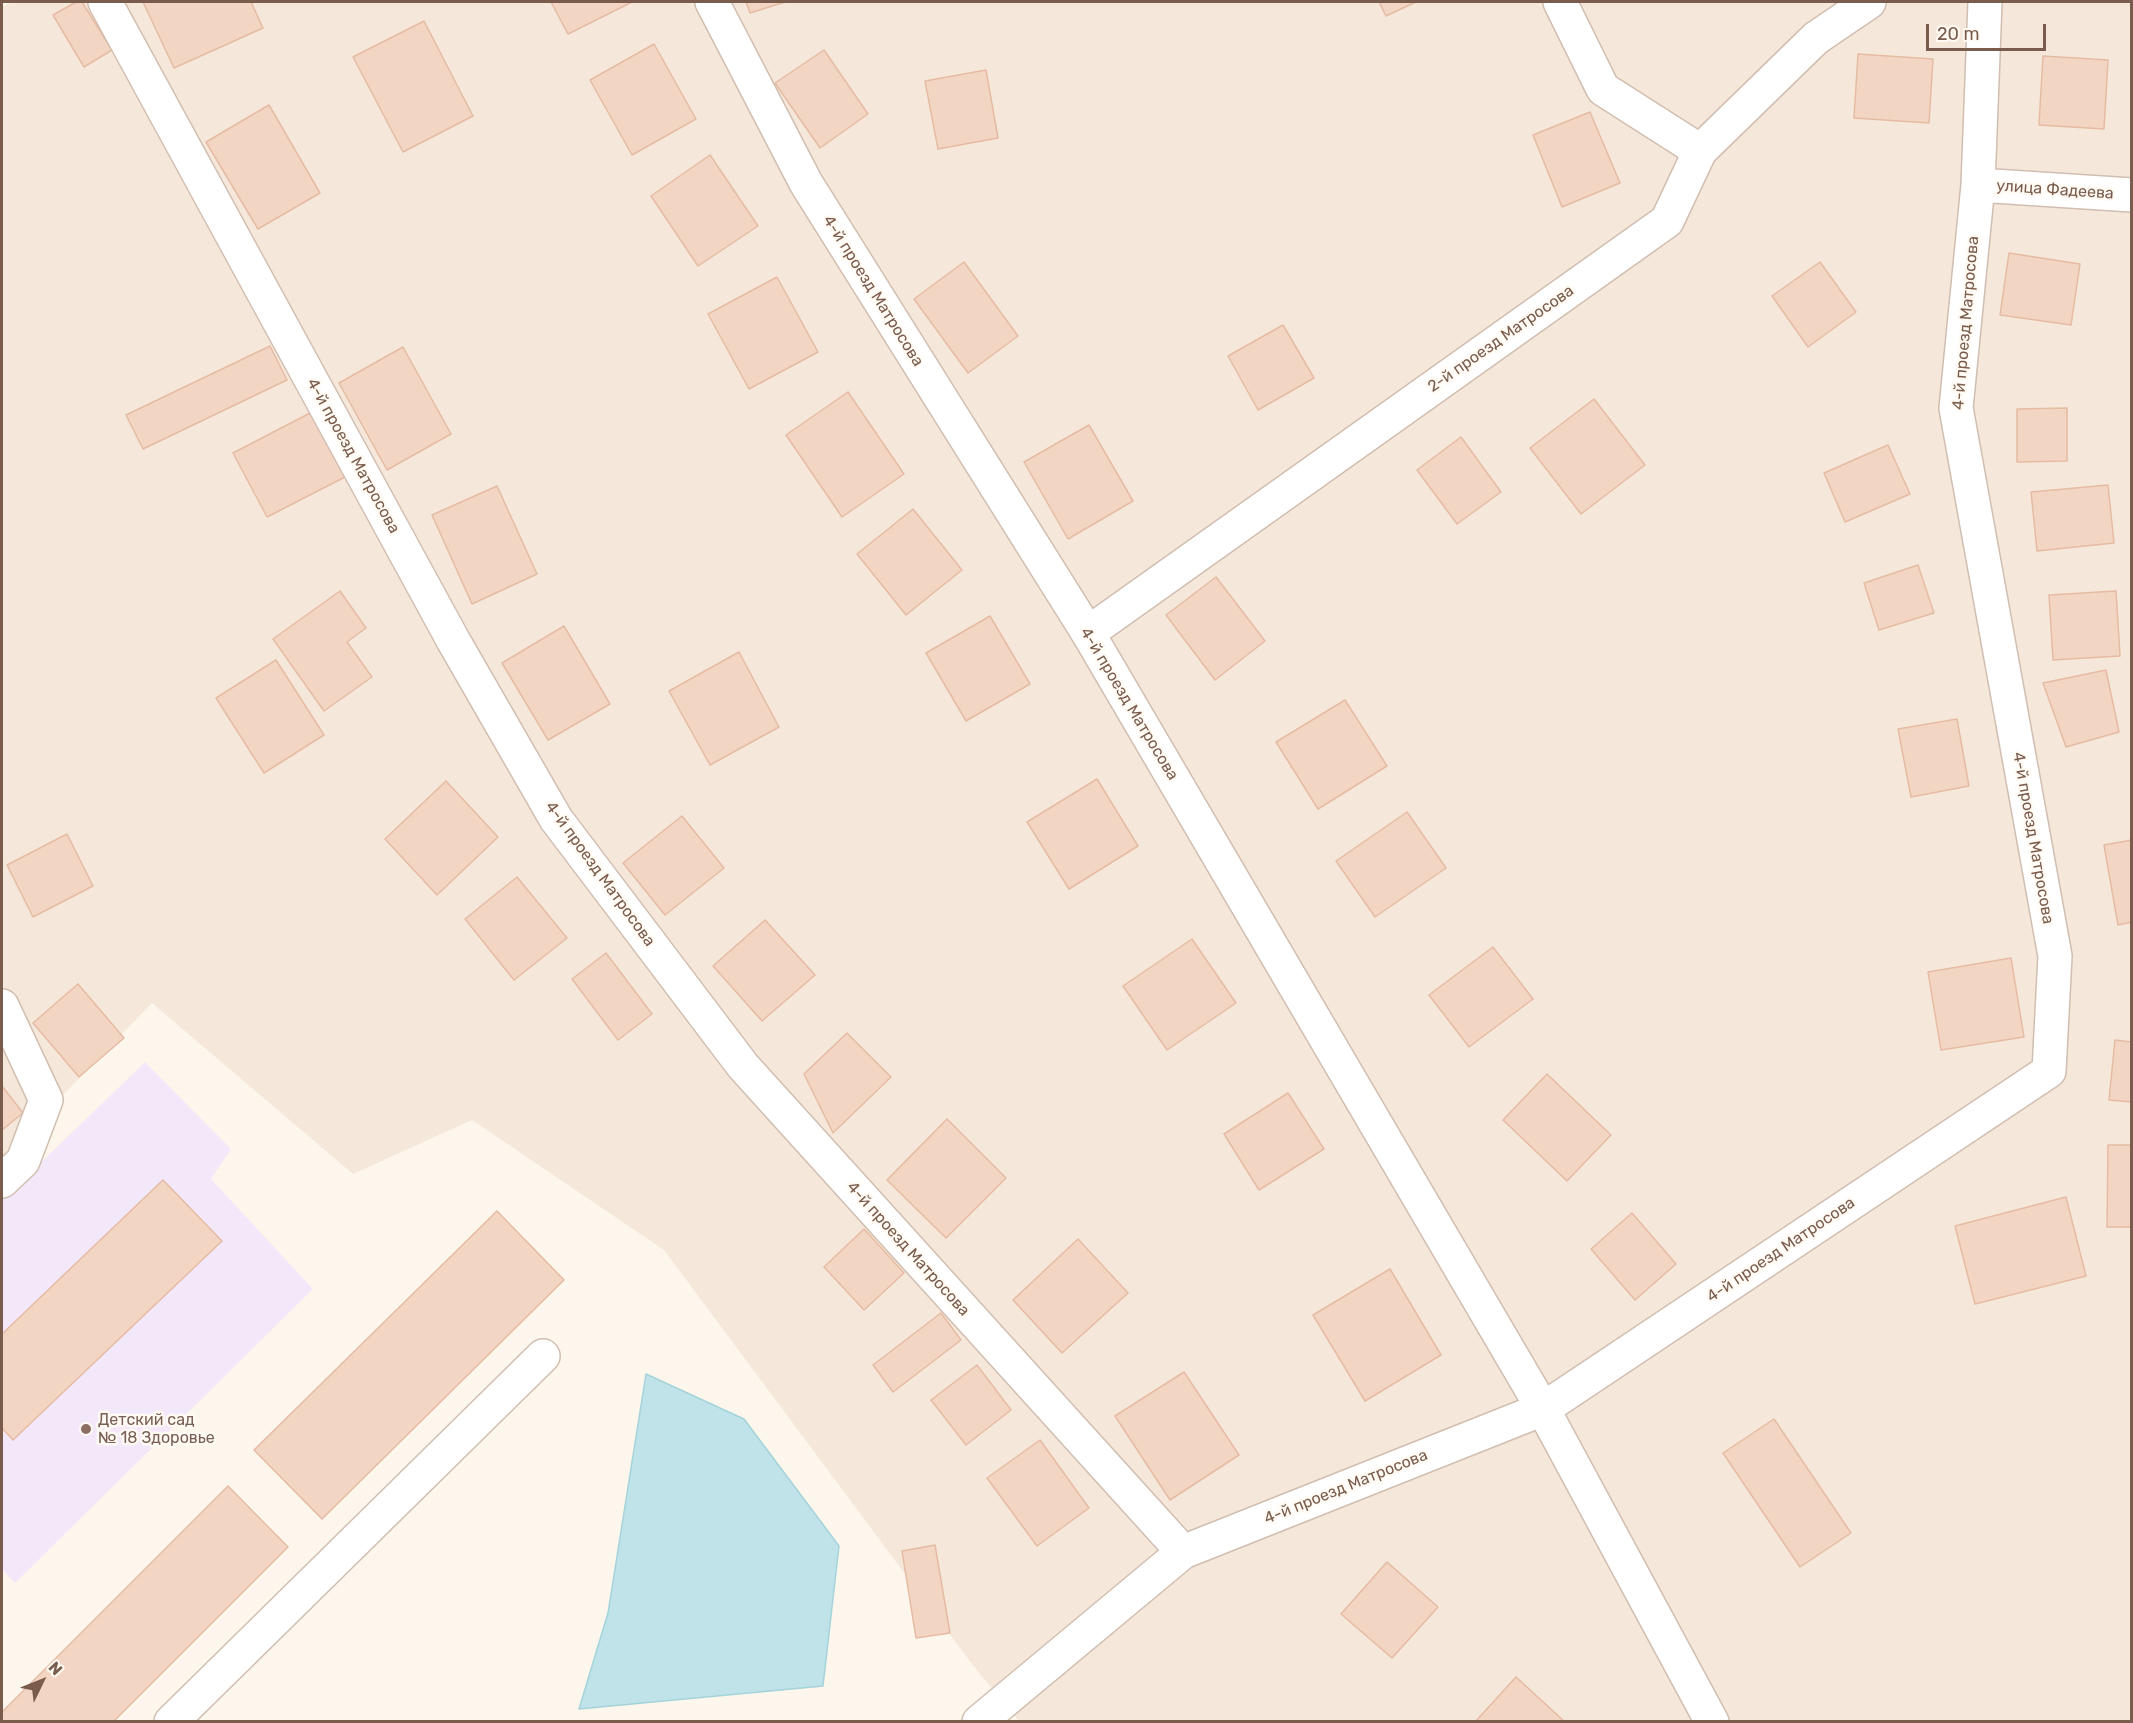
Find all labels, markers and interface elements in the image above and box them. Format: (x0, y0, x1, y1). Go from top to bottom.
scale bar (1929, 12, 2049, 50)
text: 20 m (1937, 23, 1979, 45)
street label: улица Фадеева (1996, 176, 2114, 204)
street label: 4-й проезд Матросова (819, 212, 927, 370)
street label: 4-й проезд Матросова (1949, 235, 1983, 411)
street label: 2-й проезд Матросова (1424, 281, 1578, 397)
street label: 4-й проезд Матросова (302, 375, 404, 537)
street label: 4-й проезд Матросова (1076, 624, 1182, 784)
street label: 4-й проезд Матросова (2008, 750, 2058, 926)
street label: 4-й проезд Матросова (541, 798, 659, 950)
street label: 4-й проезд Матросова (842, 1178, 974, 1320)
street label: 4-й проезд Матросова (1703, 1193, 1859, 1307)
place label: Детский сад № 18 Здоровье (98, 1410, 215, 1448)
marker: Детский сад № 18 Здоровье (79, 1422, 93, 1436)
street label: 4-й проезд Матросова (1262, 1445, 1430, 1529)
north arrow (12, 1651, 72, 1711)
text: N (45, 1658, 66, 1679)

